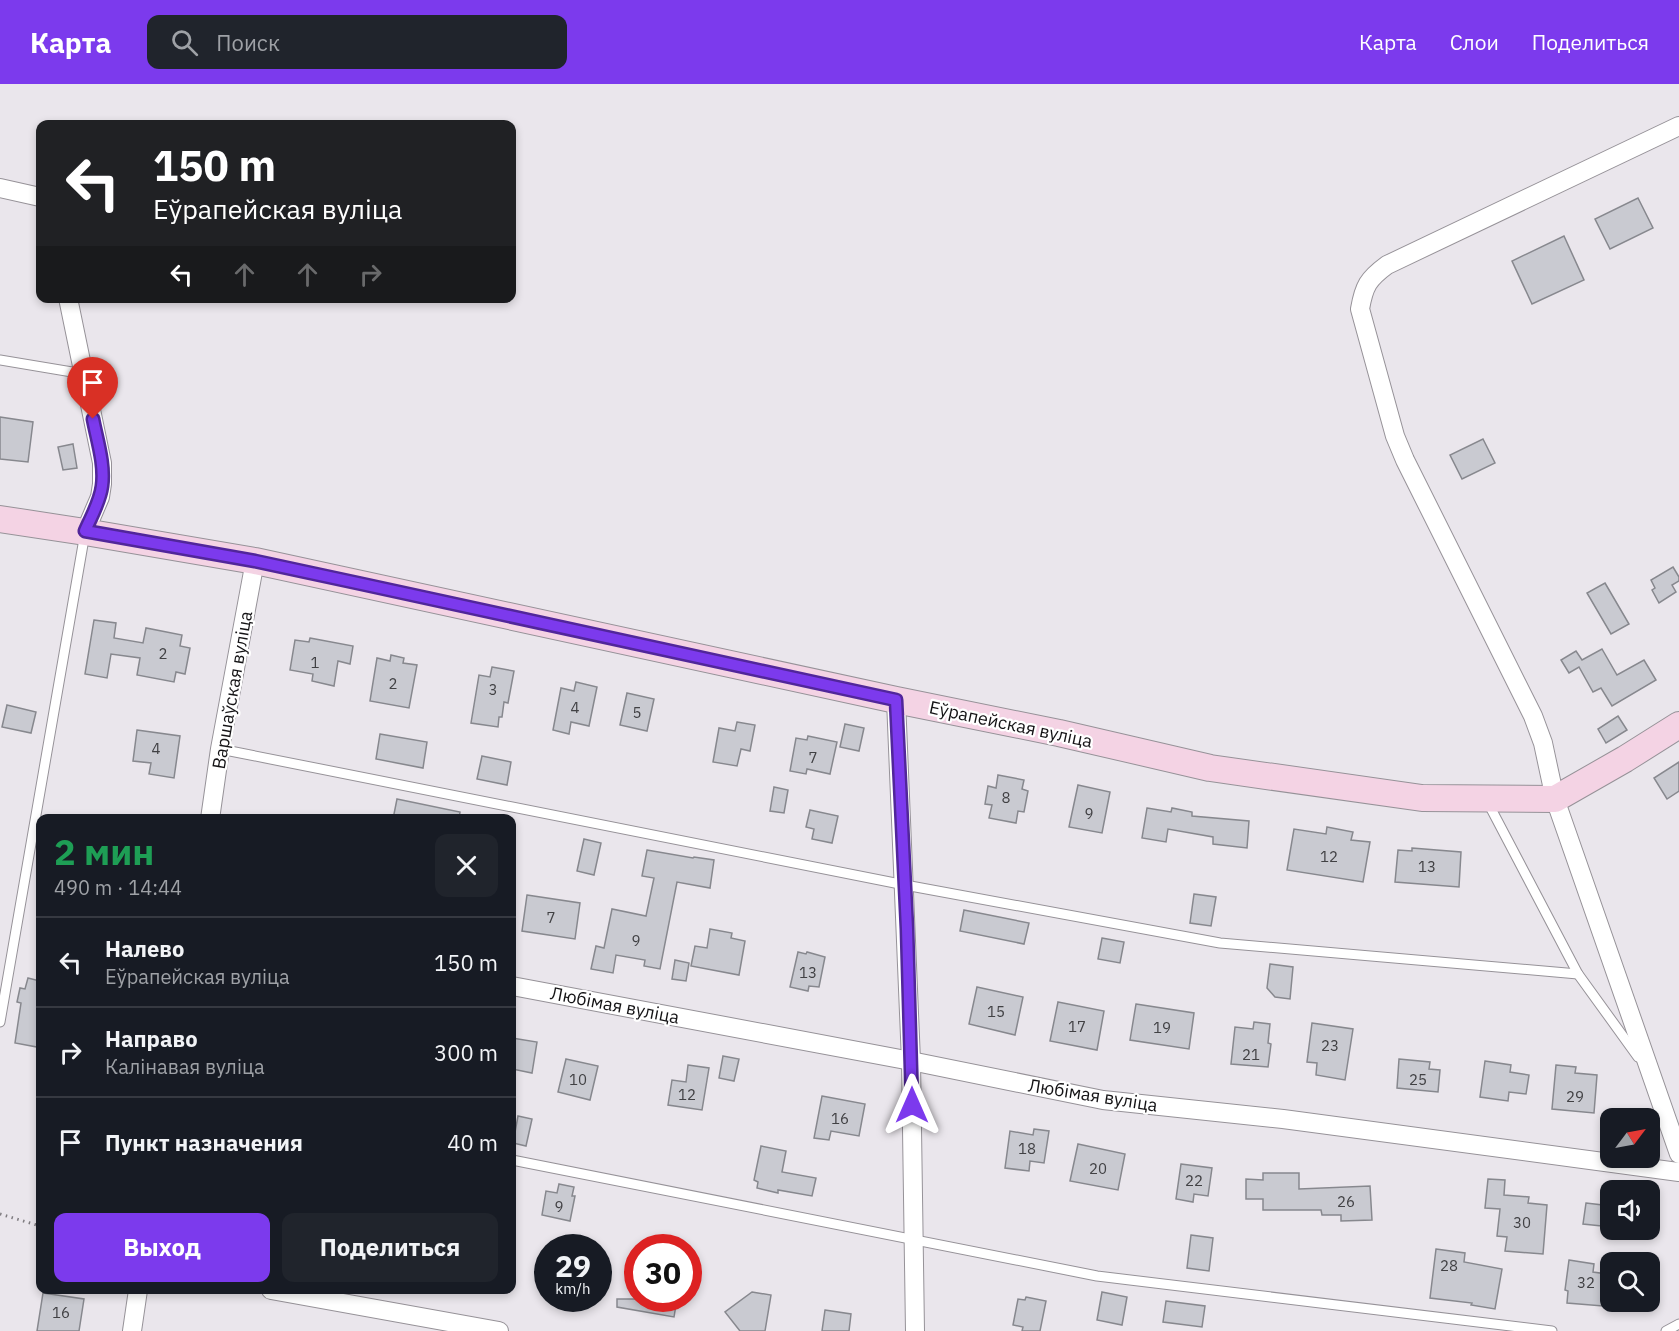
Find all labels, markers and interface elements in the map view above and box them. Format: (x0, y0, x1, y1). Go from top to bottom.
search box (147, 15, 567, 69)
text: Карта (30, 24, 111, 61)
icon: search (168, 26, 201, 59)
text: Поиск (216, 28, 280, 57)
text: Карта (1359, 28, 1417, 56)
text: Слои (1450, 28, 1499, 56)
text: Поделиться (1532, 28, 1649, 56)
text: 150 m (153, 138, 276, 193)
icon: left (54, 144, 132, 222)
text: Еўрапейская вуліца (153, 191, 402, 226)
icon: left (165, 258, 198, 291)
icon: ahead (228, 258, 261, 291)
icon: ahead (291, 258, 324, 291)
icon: right (354, 258, 387, 291)
pin (67, 357, 118, 419)
icon: arrive (76, 366, 109, 399)
street label: Варшаўская вуліца (207, 609, 257, 771)
house number: 2 (158, 644, 168, 663)
house number: 1 (310, 653, 320, 672)
house number: 2 (388, 674, 398, 693)
house number: 3 (488, 680, 498, 699)
street label: Еўрапейская вуліца (927, 695, 1095, 753)
house number: 4 (570, 698, 580, 717)
house number: 5 (632, 703, 642, 722)
house number: 4 (151, 739, 161, 758)
house number: 7 (808, 748, 818, 767)
house number: 8 (1001, 788, 1011, 807)
house number: 9 (1084, 804, 1094, 823)
text: 2 мин (54, 828, 154, 875)
button: close (435, 834, 498, 897)
house number: 12 (1320, 847, 1338, 866)
house number: 13 (1418, 857, 1436, 876)
text: 490 m · 14:44 (54, 874, 182, 901)
house number: 7 (546, 908, 556, 927)
house number: 9 (631, 931, 641, 950)
text: Налево (105, 934, 184, 963)
icon: left (54, 946, 87, 979)
text: 150 m (434, 948, 498, 977)
text: Еўрапейская вуліца (105, 963, 290, 990)
house number: 13 (799, 963, 817, 982)
street label: Любімая вуліца (549, 981, 682, 1029)
house number: 15 (987, 1002, 1005, 1021)
house number: 17 (1068, 1017, 1086, 1036)
house number: 19 (1153, 1018, 1171, 1037)
text: Направо (105, 1024, 198, 1053)
icon: right (54, 1036, 87, 1069)
house number: 23 (1321, 1036, 1339, 1055)
text: 300 m (434, 1038, 498, 1067)
house number: 21 (1242, 1045, 1260, 1064)
text: Калінавая вуліца (105, 1053, 265, 1080)
house number: 10 (569, 1070, 587, 1089)
house number: 25 (1409, 1070, 1427, 1089)
position arrow (880, 1073, 944, 1137)
street label: Любімая вуліца (1027, 1073, 1160, 1117)
house number: 12 (678, 1085, 696, 1104)
house number: 29 (1566, 1087, 1584, 1106)
north arrow (1600, 1108, 1660, 1168)
map controls (1600, 1108, 1660, 1312)
house number: 16 (831, 1109, 849, 1128)
icon: arrive (54, 1126, 87, 1159)
text: Пункт назначения (105, 1128, 303, 1157)
text: 40 m (447, 1128, 498, 1157)
house number: 18 (1018, 1139, 1036, 1158)
house number: 20 (1089, 1159, 1107, 1178)
house number: 22 (1185, 1171, 1203, 1190)
button: sound (1600, 1180, 1660, 1240)
house number: 26 (1337, 1192, 1355, 1211)
house number: 9 (554, 1197, 564, 1216)
button: Выход (54, 1213, 270, 1282)
button: Поделиться (282, 1213, 498, 1282)
house number: 30 (1513, 1213, 1531, 1232)
speed limit sign: 30 (624, 1234, 702, 1312)
text: 29 (555, 1246, 591, 1285)
button: search (1600, 1252, 1660, 1312)
house number: 28 (1440, 1256, 1458, 1275)
house number: 32 (1577, 1273, 1595, 1292)
text: km/h (555, 1279, 591, 1298)
house number: 16 (52, 1303, 70, 1322)

